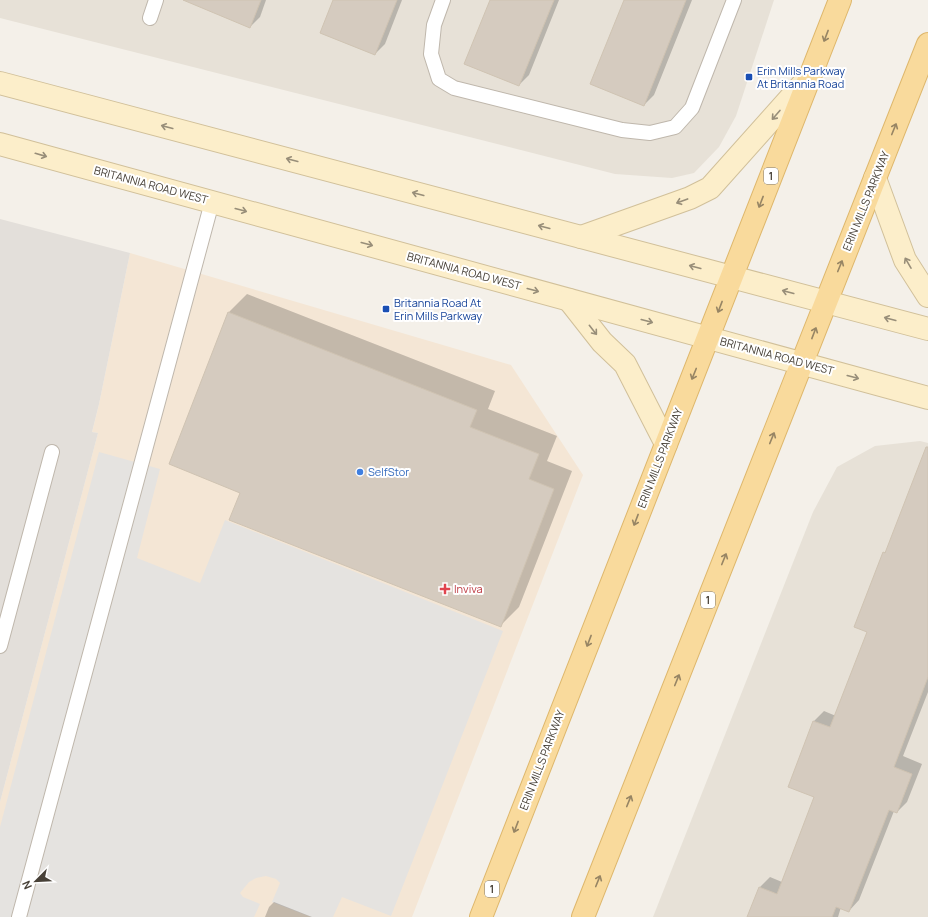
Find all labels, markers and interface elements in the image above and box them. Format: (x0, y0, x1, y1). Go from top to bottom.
one-way arrow (821, 30, 829, 42)
place label: Erin Mills Parkway At Britannia Road (757, 63, 845, 91)
marker: Erin Mills Parkway At Britannia Road (744, 72, 754, 82)
one-way arrow (771, 109, 780, 120)
one-way arrow (160, 123, 173, 130)
one-way arrow (891, 123, 899, 135)
street label: ERIN MILLS PARKWAY (839, 148, 893, 253)
one-way arrow (35, 152, 48, 159)
one-way arrow (286, 156, 299, 164)
street label: BRITANNIA ROAD WEST (93, 162, 210, 207)
road number: 1 (764, 168, 778, 184)
one-way arrow (412, 190, 425, 197)
one-way arrow (756, 196, 764, 208)
one-way arrow (675, 198, 688, 205)
one-way arrow (235, 207, 248, 214)
one-way arrow (537, 223, 550, 230)
one-way arrow (360, 241, 373, 248)
street label: BRITANNIA ROAD WEST (406, 248, 523, 293)
one-way arrow (903, 257, 911, 269)
one-way arrow (837, 260, 845, 272)
one-way arrow (688, 263, 701, 270)
one-way arrow (526, 287, 539, 294)
one-way arrow (782, 288, 795, 295)
place label: Britannia Road At Erin Mills Parkway (394, 295, 482, 323)
one-way arrow (716, 301, 724, 313)
marker: Britannia Road At Erin Mills Parkway (381, 304, 391, 314)
one-way arrow (884, 315, 897, 322)
one-way arrow (640, 317, 653, 325)
one-way arrow (589, 325, 597, 336)
one-way arrow (811, 327, 819, 339)
street label: BRITANNIA ROAD WEST (719, 333, 836, 378)
one-way arrow (689, 367, 697, 379)
one-way arrow (846, 374, 859, 381)
street label: ERIN MILLS PARKWAY (634, 405, 686, 510)
one-way arrow (769, 433, 777, 445)
place label: SelfStor (368, 464, 409, 479)
marker: SelfStor (355, 467, 365, 477)
one-way arrow (632, 513, 639, 525)
one-way arrow (721, 554, 729, 566)
place label: Inviva (454, 581, 483, 596)
marker: Inviva (439, 583, 451, 595)
road number: 1 (701, 592, 715, 608)
one-way arrow (584, 634, 592, 646)
one-way arrow (673, 675, 681, 687)
street label: ERIN MILLS PARKWAY (516, 707, 568, 812)
one-way arrow (626, 796, 634, 808)
one-way arrow (511, 821, 519, 833)
north arrow (16, 861, 56, 901)
one-way arrow (594, 875, 602, 887)
text: N (18, 879, 35, 892)
road number: 1 (485, 881, 499, 897)

